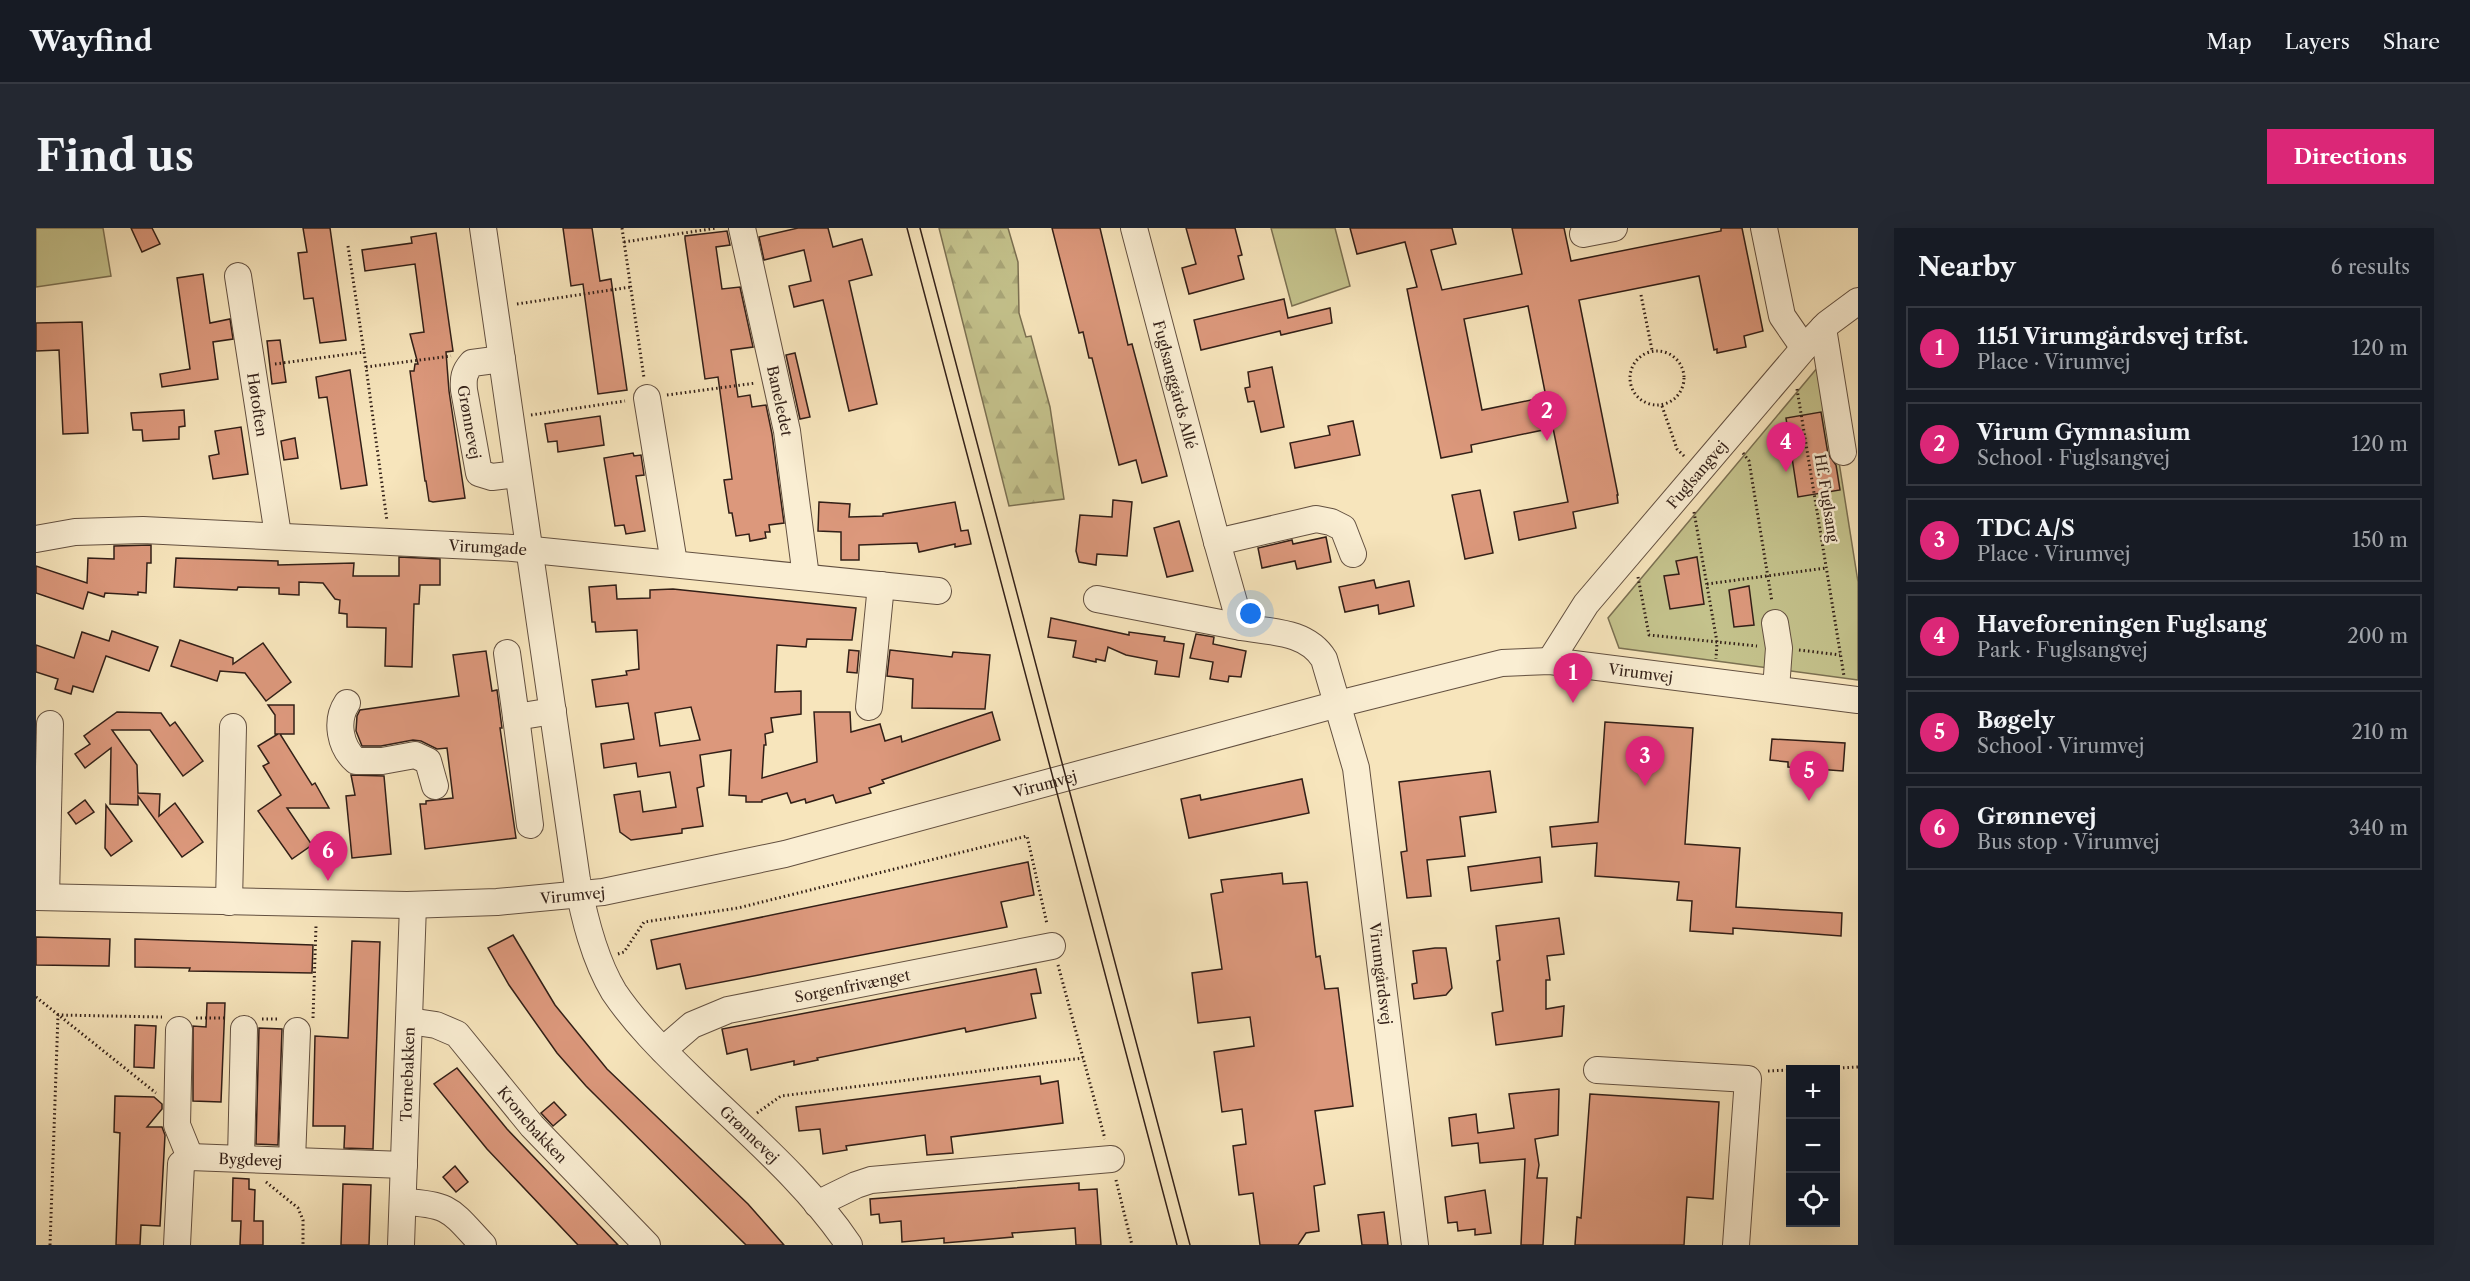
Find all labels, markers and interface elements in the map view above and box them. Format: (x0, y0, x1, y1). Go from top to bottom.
text: Wayfind (30, 24, 152, 58)
text: Map (2207, 29, 2252, 54)
text: Layers (2285, 29, 2350, 54)
text: Share (2383, 29, 2440, 54)
button: Directions (2267, 129, 2434, 184)
text: Find us (36, 130, 194, 182)
text: Nearby (1918, 251, 2016, 283)
text: 6 results (2331, 255, 2410, 279)
street label: Fuglsanggårds Allé (1149, 318, 1202, 451)
text: 1151 Virumgårdsvej trfst. (1977, 323, 2249, 350)
text: 1 (1935, 336, 1944, 360)
text: 120 m (2351, 336, 2408, 360)
text: Place · Virumvej (1977, 350, 2130, 374)
street label: Baneledet (763, 364, 797, 438)
street label: Høtoften (244, 371, 272, 438)
street label: Grønnevej (454, 383, 486, 461)
pin: 2 (1528, 392, 1566, 441)
text: Virum Gymnasium (1977, 419, 2191, 446)
pin: 4 (1766, 422, 1806, 472)
text: 2 (1934, 432, 1945, 456)
text: 120 m (2351, 432, 2408, 456)
street label: Fuglsangvej (1662, 436, 1731, 512)
text: School · Fuglsangvej (1977, 446, 2170, 470)
street label: Hf. Fuglsang (1811, 452, 1843, 544)
text: TDC A/S (1977, 515, 2075, 542)
text: 3 (1934, 528, 1945, 552)
text: 150 m (2352, 528, 2408, 552)
street label: Virumgade (447, 535, 528, 559)
text: Place · Virumvej (1977, 542, 2130, 566)
your location (1236, 599, 1265, 628)
text: Haveforeningen Fuglsang (1977, 611, 2267, 638)
text: 4 (1934, 624, 1945, 648)
text: 200 m (2347, 624, 2408, 648)
text: Park · Fuglsangvej (1977, 638, 2148, 662)
pin: 1 (1554, 654, 1592, 703)
street label: Virumvej (1606, 659, 1674, 686)
text: Bøgely (1977, 707, 2054, 734)
text: 5 (1934, 720, 1945, 744)
text: 210 m (2351, 720, 2408, 744)
text: School · Virumvej (1977, 734, 2144, 758)
pin: 3 (1626, 736, 1664, 786)
pin: 5 (1790, 752, 1828, 801)
street label: Virumvej (1010, 766, 1079, 801)
text: Grønnevej (1977, 803, 2097, 830)
text: 6 (1934, 816, 1945, 840)
text: 340 m (2349, 816, 2408, 840)
text: Bus stop · Virumvej (1977, 830, 2160, 854)
pin: 6 (308, 832, 348, 881)
street label: Virumvej (538, 882, 606, 907)
street label: Virumgårdsvej (1366, 920, 1397, 1026)
street label: Sorgenfrivænget (793, 965, 912, 1006)
street label: Tornebakken (396, 1026, 418, 1122)
map controls (1786, 1065, 1840, 1227)
button: + (1786, 1065, 1840, 1119)
street label: Kronebakken (494, 1082, 572, 1167)
street label: Grønnevej (716, 1101, 783, 1167)
button: − (1786, 1119, 1840, 1173)
street label: Bygdevej (218, 1149, 283, 1170)
button: locate (1786, 1173, 1840, 1227)

